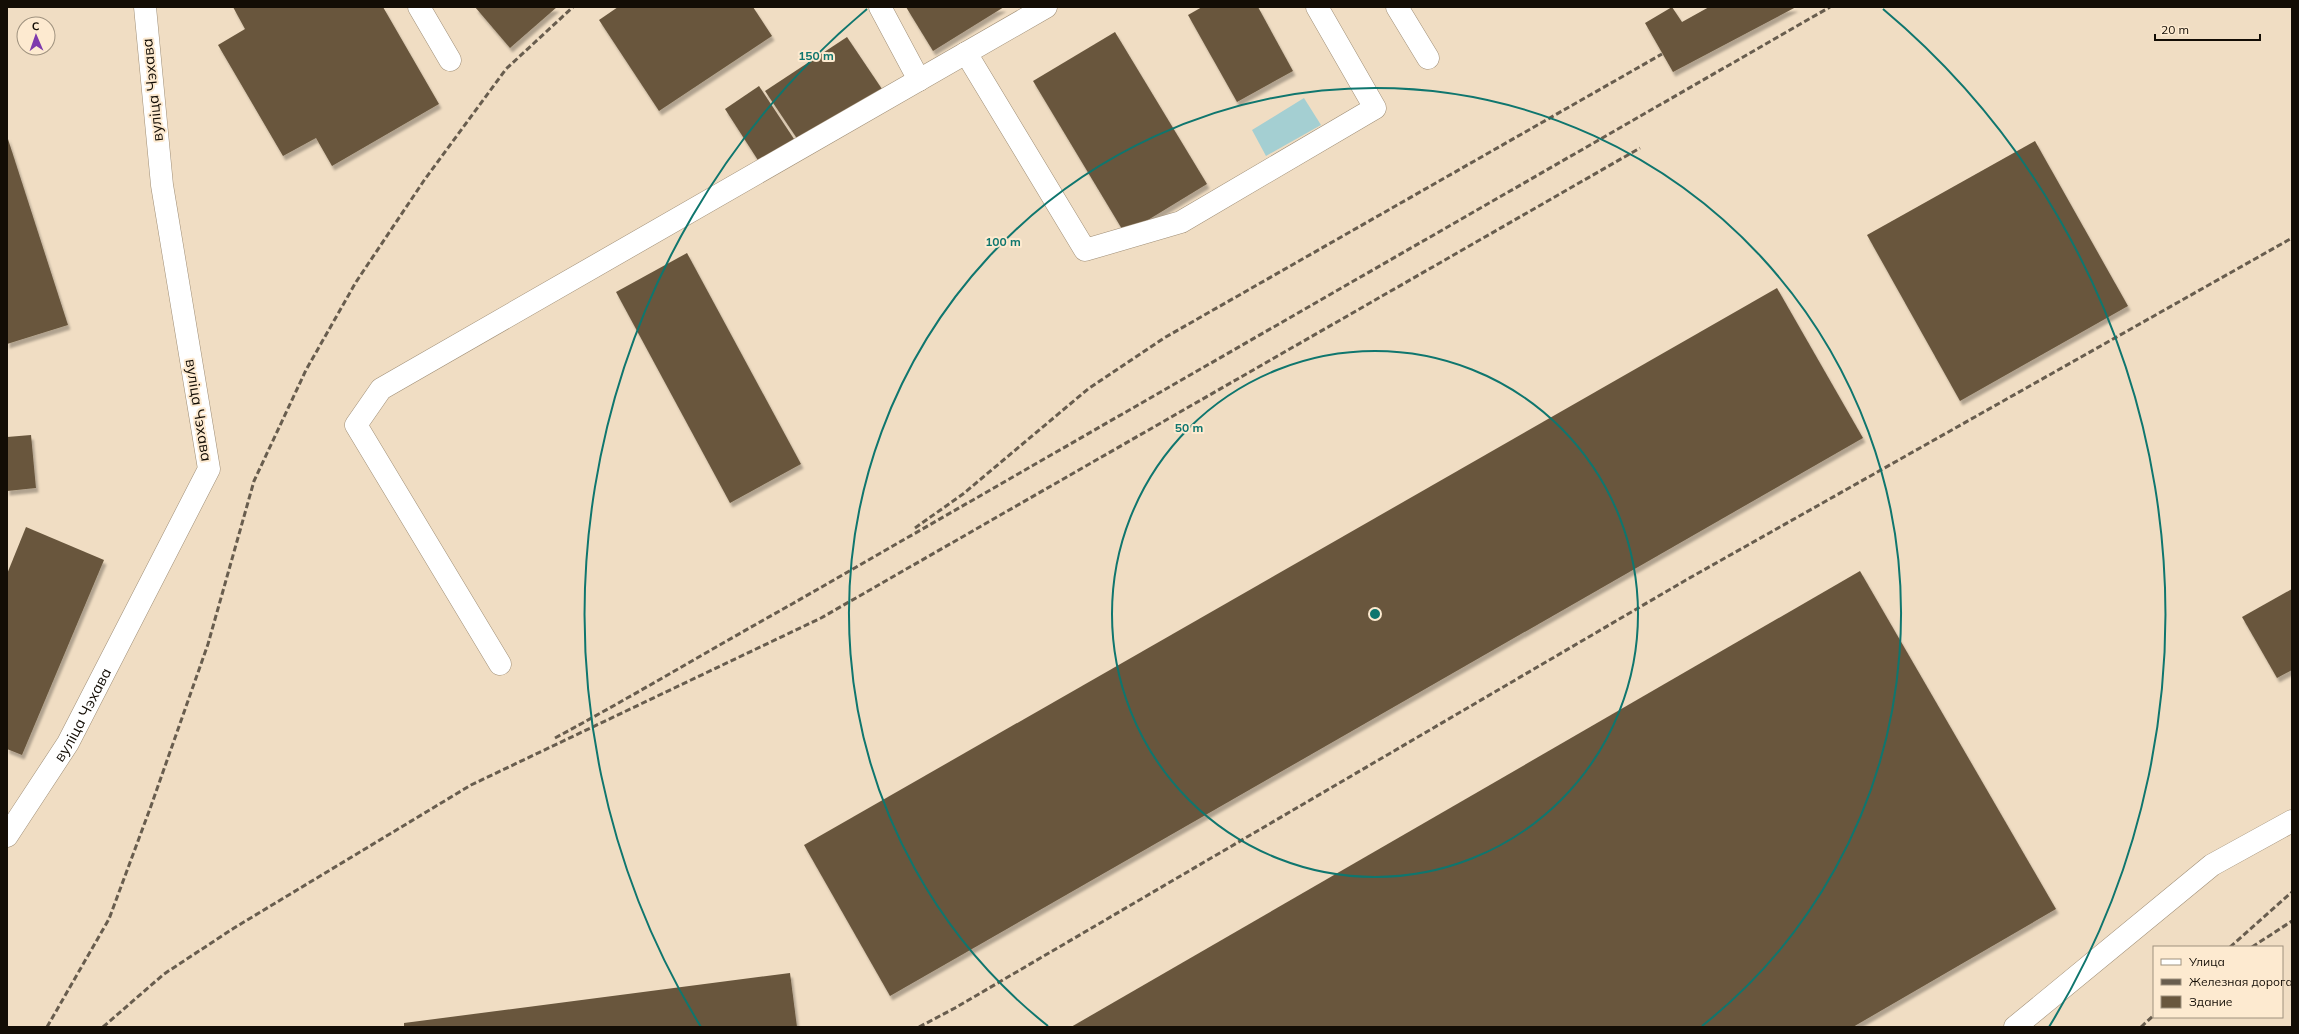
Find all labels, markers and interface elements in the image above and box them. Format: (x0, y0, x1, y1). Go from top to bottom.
north arrow (16, 16, 56, 56)
scale bar (2155, 16, 2260, 42)
text: С (32, 19, 40, 33)
text: 20 m (2161, 22, 2189, 37)
street label: вуліца Чэхава (137, 38, 167, 142)
text: 150 m (798, 48, 834, 63)
text: 100 m (985, 234, 1021, 249)
street label: вуліца Чэхава (182, 357, 216, 463)
text: 50 m (1175, 420, 1203, 435)
centre of rings (1368, 607, 1382, 621)
street label: вуліца Чэхава (49, 664, 115, 765)
legend (2153, 946, 2283, 1018)
text: Улица (2188, 954, 2225, 969)
text: Железная дорога (2189, 974, 2293, 989)
text: Здание (2189, 994, 2233, 1009)

